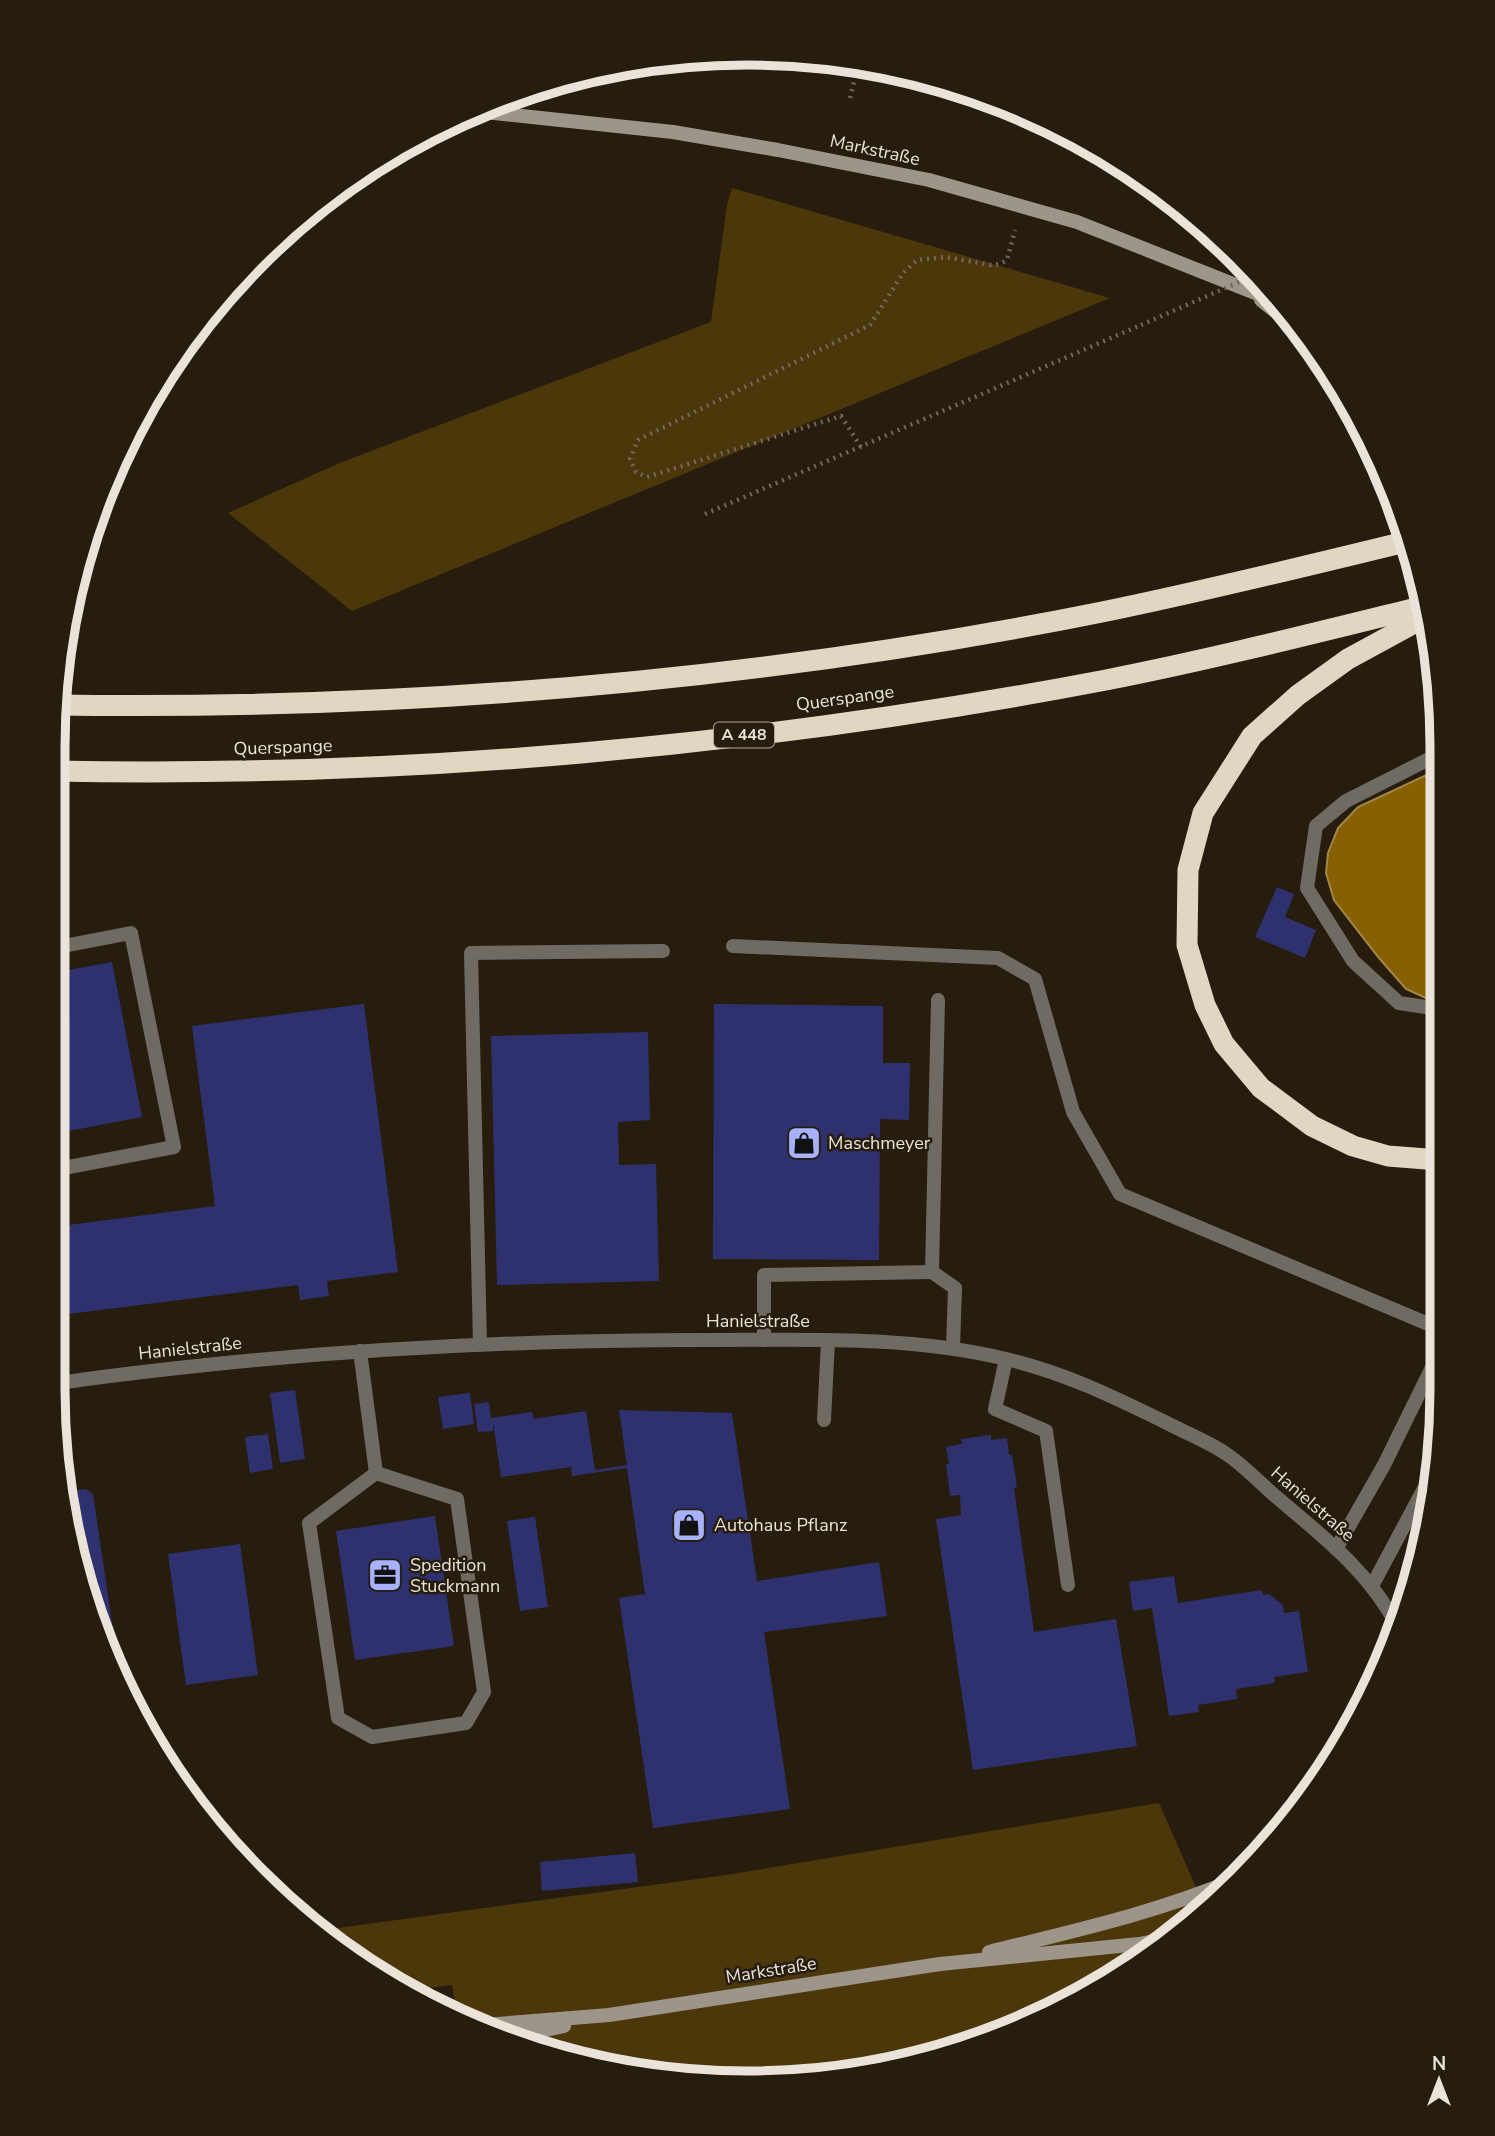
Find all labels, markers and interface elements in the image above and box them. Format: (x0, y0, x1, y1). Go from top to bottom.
street label: Markstraße (828, 129, 922, 171)
street label: Querspange (794, 679, 896, 717)
road number: A 448 (714, 722, 774, 748)
street label: Querspange (233, 733, 333, 761)
shop icon: Maschmeyer (785, 1124, 823, 1162)
place label: Maschmeyer (828, 1131, 931, 1155)
street label: Hanielstraße (706, 1309, 810, 1333)
street label: Hanielstraße (137, 1331, 243, 1365)
street label: Hanielstraße (1266, 1461, 1360, 1547)
shop icon: Autohaus Pflanz (670, 1506, 708, 1544)
place label: Autohaus Pflanz (714, 1513, 847, 1537)
place label: Spedition Stuckmann (410, 1553, 500, 1598)
office icon: Spedition Stuckmann (366, 1556, 404, 1594)
street label: Markstraße (724, 1951, 818, 1989)
north arrow (1404, 2045, 1474, 2115)
text: N (1432, 2051, 1446, 2077)

